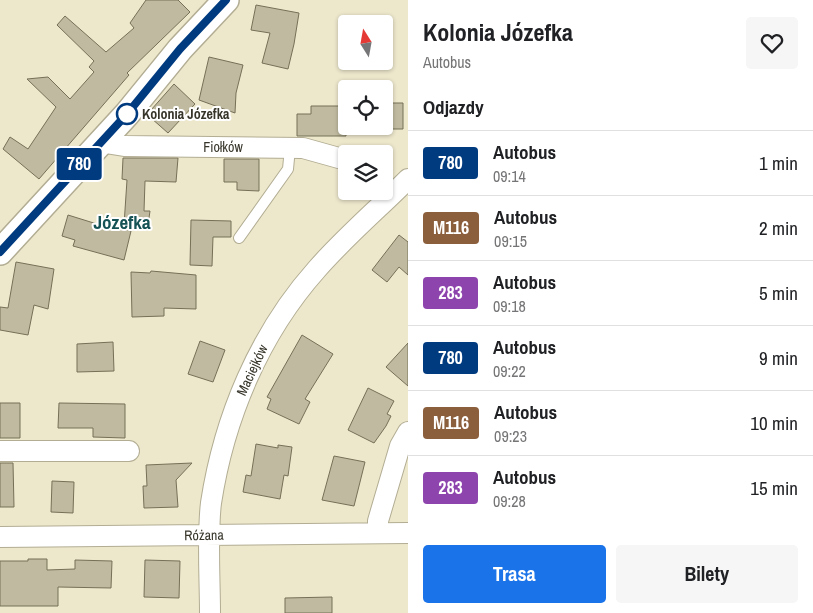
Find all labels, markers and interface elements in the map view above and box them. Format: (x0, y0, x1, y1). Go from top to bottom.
north arrow (338, 15, 392, 70)
map controls (338, 15, 393, 200)
text: Kolonia Józefka (423, 16, 573, 48)
button: heart (746, 17, 798, 69)
text: Autobus (423, 51, 471, 73)
button: locate (338, 80, 393, 135)
text: Odjazdy (423, 94, 484, 120)
marker: Kolonia Józefka (116, 103, 138, 125)
place label: Kolonia Józefka (142, 105, 230, 123)
street label: Fiołków (203, 138, 243, 156)
text: Autobus (493, 139, 556, 165)
button: layers (338, 145, 393, 200)
line badge: 780 (50, 148, 108, 180)
text: 780 (438, 150, 463, 175)
text: 1 min (759, 150, 798, 176)
text: 780 (67, 151, 91, 176)
text: 09:14 (493, 165, 526, 187)
text: Autobus (494, 204, 557, 230)
district label: Józefka (93, 209, 151, 235)
text: M116 (433, 215, 469, 240)
text: 2 min (759, 215, 798, 241)
text: 09:15 (494, 230, 527, 252)
text: Autobus (493, 269, 556, 295)
text: 283 (438, 280, 463, 305)
text: 5 min (759, 280, 798, 306)
text: 09:18 (493, 295, 526, 317)
text: Autobus (493, 334, 556, 360)
street label: Maciejków (232, 341, 272, 398)
text: 780 (438, 345, 463, 370)
text: 9 min (759, 345, 798, 371)
text: 09:22 (493, 360, 526, 382)
text: Autobus (494, 399, 557, 425)
text: M116 (433, 410, 469, 435)
text: 10 min (750, 410, 798, 436)
text: 09:23 (494, 425, 527, 447)
text: Autobus (493, 464, 556, 490)
text: 283 (438, 475, 463, 500)
text: 15 min (750, 475, 798, 501)
text: 09:28 (493, 490, 526, 512)
street label: Różana (184, 526, 225, 544)
button: Trasa (423, 545, 606, 603)
button: Bilety (616, 545, 798, 603)

